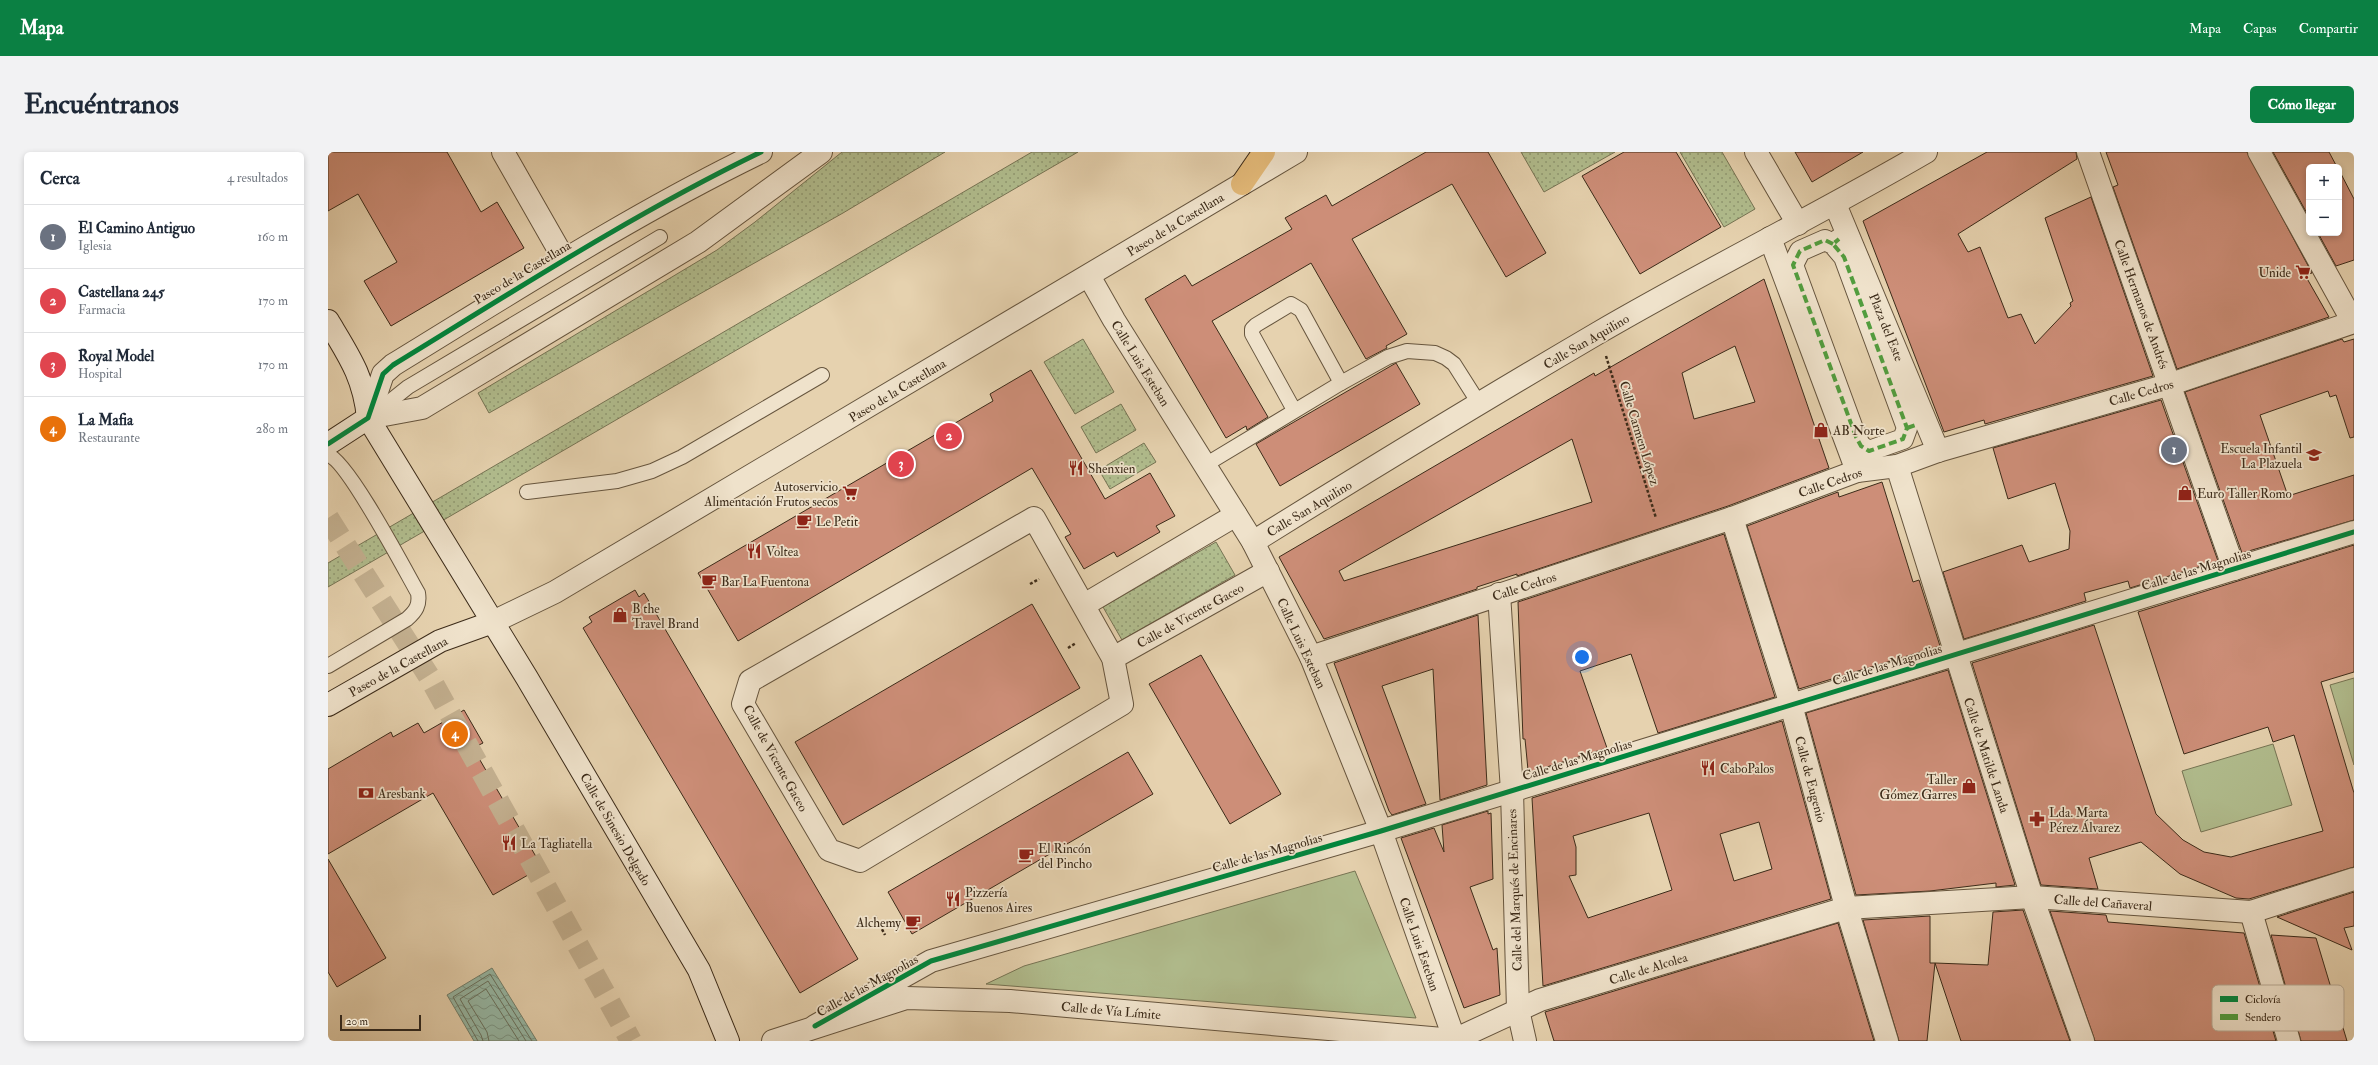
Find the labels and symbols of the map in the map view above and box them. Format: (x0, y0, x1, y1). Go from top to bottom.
street label: Paseo de la Castellana (1124, 189, 1228, 260)
street label: Paseo de la Castellana (471, 237, 575, 308)
street label: Calle Hermanos de Andrés (2110, 237, 2172, 372)
supermarket icon: Unide (2294, 263, 2312, 281)
place label: Unide (2258, 265, 2292, 281)
street label: Plaza del Este (1865, 291, 1907, 364)
street label: Calle San Aquilino (1541, 311, 1632, 373)
street label: Calle Luis Esteban (1107, 318, 1173, 410)
street label: Paseo de la Castellana (846, 355, 950, 426)
street label: Calle Cedros (2107, 376, 2176, 410)
street label: Calle Carmen López (1615, 379, 1663, 488)
pin: 2 (936, 421, 962, 451)
shop icon: AB Norte (1812, 421, 1830, 439)
place label: AB Norte (1832, 423, 1885, 439)
pin: 1 (2161, 435, 2187, 465)
place label: Escuela Infantil La Plazuela (2220, 441, 2303, 472)
school or university icon: Escuela Infantil La Plazuela (2305, 446, 2323, 464)
pin: 3 (888, 449, 914, 479)
restaurant icon: Shenxien (1067, 459, 1085, 477)
place label: Shenxien (1088, 461, 1136, 477)
street label: Calle Cedros (1796, 464, 1865, 501)
street label: Calle San Aquilino (1264, 477, 1355, 541)
place label: Autoservicio Alimentación Frutos secos (703, 479, 839, 510)
supermarket icon: Autoservicio Alimentación Frutos secos (841, 484, 859, 502)
shop icon: Euro Taller Romo (2176, 484, 2194, 502)
place label: Euro Taller Romo (2197, 486, 2292, 502)
cafe icon: Le Petit (795, 512, 813, 530)
place label: Le Petit (816, 514, 858, 530)
restaurant icon: Voltea (745, 542, 763, 560)
place label: Voltea (766, 544, 799, 560)
street label: Calle de las Magnolias (2140, 546, 2254, 594)
street label: Calle Cedros (1490, 569, 1559, 605)
cafe icon: Bar La Fuentona (700, 572, 718, 590)
place label: Bar La Fuentona (721, 574, 810, 590)
street label: Calle de Vicente Gaceo (1134, 580, 1247, 652)
street label: Calle Luis Esteban (1273, 595, 1329, 692)
place label: B the Travel Brand (632, 601, 700, 632)
shop icon: B the Travel Brand (611, 606, 629, 624)
street label: Paseo de la Castellana (346, 633, 451, 701)
street label: Calle de las Magnolias (1831, 641, 1945, 689)
your location (1572, 647, 1592, 667)
street label: Calle de Matilde Landa (1960, 695, 2013, 816)
street label: Calle de Vicente Gaceo (739, 702, 811, 815)
pin: 4 (442, 719, 468, 749)
street label: Calle de Eugenio (1791, 734, 1829, 824)
street label: Calle de las Magnolias (1521, 736, 1635, 784)
restaurant icon: CaboPalos (1699, 759, 1717, 777)
place label: CaboPalos (1720, 761, 1774, 777)
street label: Calle de Sinesio Delgado (576, 770, 654, 889)
place label: Taller Gómez Garres (1880, 772, 1958, 803)
shop icon: Taller Gómez Garres (1960, 777, 1978, 795)
bank icon: Aresbank (357, 784, 375, 802)
place label: Aresbank (377, 786, 426, 802)
place label: Lda. Marta Pérez Álvarez (2049, 805, 2121, 836)
street label: Calle del Marqués de Encinares (1504, 808, 1526, 971)
pharmacy icon: Lda. Marta Pérez Álvarez (2028, 810, 2046, 828)
street label: Calle de las Magnolias (1210, 829, 1325, 876)
restaurant icon: La Tagliatella (500, 834, 518, 852)
place label: La Tagliatella (521, 836, 593, 852)
place label: El Rincón del Pincho (1038, 841, 1092, 872)
cafe icon: El Rincón del Pincho (1017, 846, 1035, 864)
place label: Pizzería Buenos Aires (965, 885, 1033, 916)
restaurant icon: Pizzería Buenos Aires (944, 890, 962, 908)
street label: Calle del Cañaveral (2053, 892, 2153, 914)
street label: Calle Luis Esteban (1395, 895, 1443, 994)
cafe icon: Alchemy (904, 913, 922, 931)
place label: Alchemy (855, 915, 901, 932)
street label: Calle de Alcolea (1607, 949, 1690, 988)
street label: Calle de las Magnolias (814, 951, 922, 1020)
legend (2212, 985, 2344, 1031)
text: Ciclovía (2245, 993, 2281, 1006)
street label: Calle de Vía Límite (1060, 999, 1162, 1023)
text: Sendero (2245, 1011, 2281, 1024)
scale bar (340, 1013, 421, 1032)

